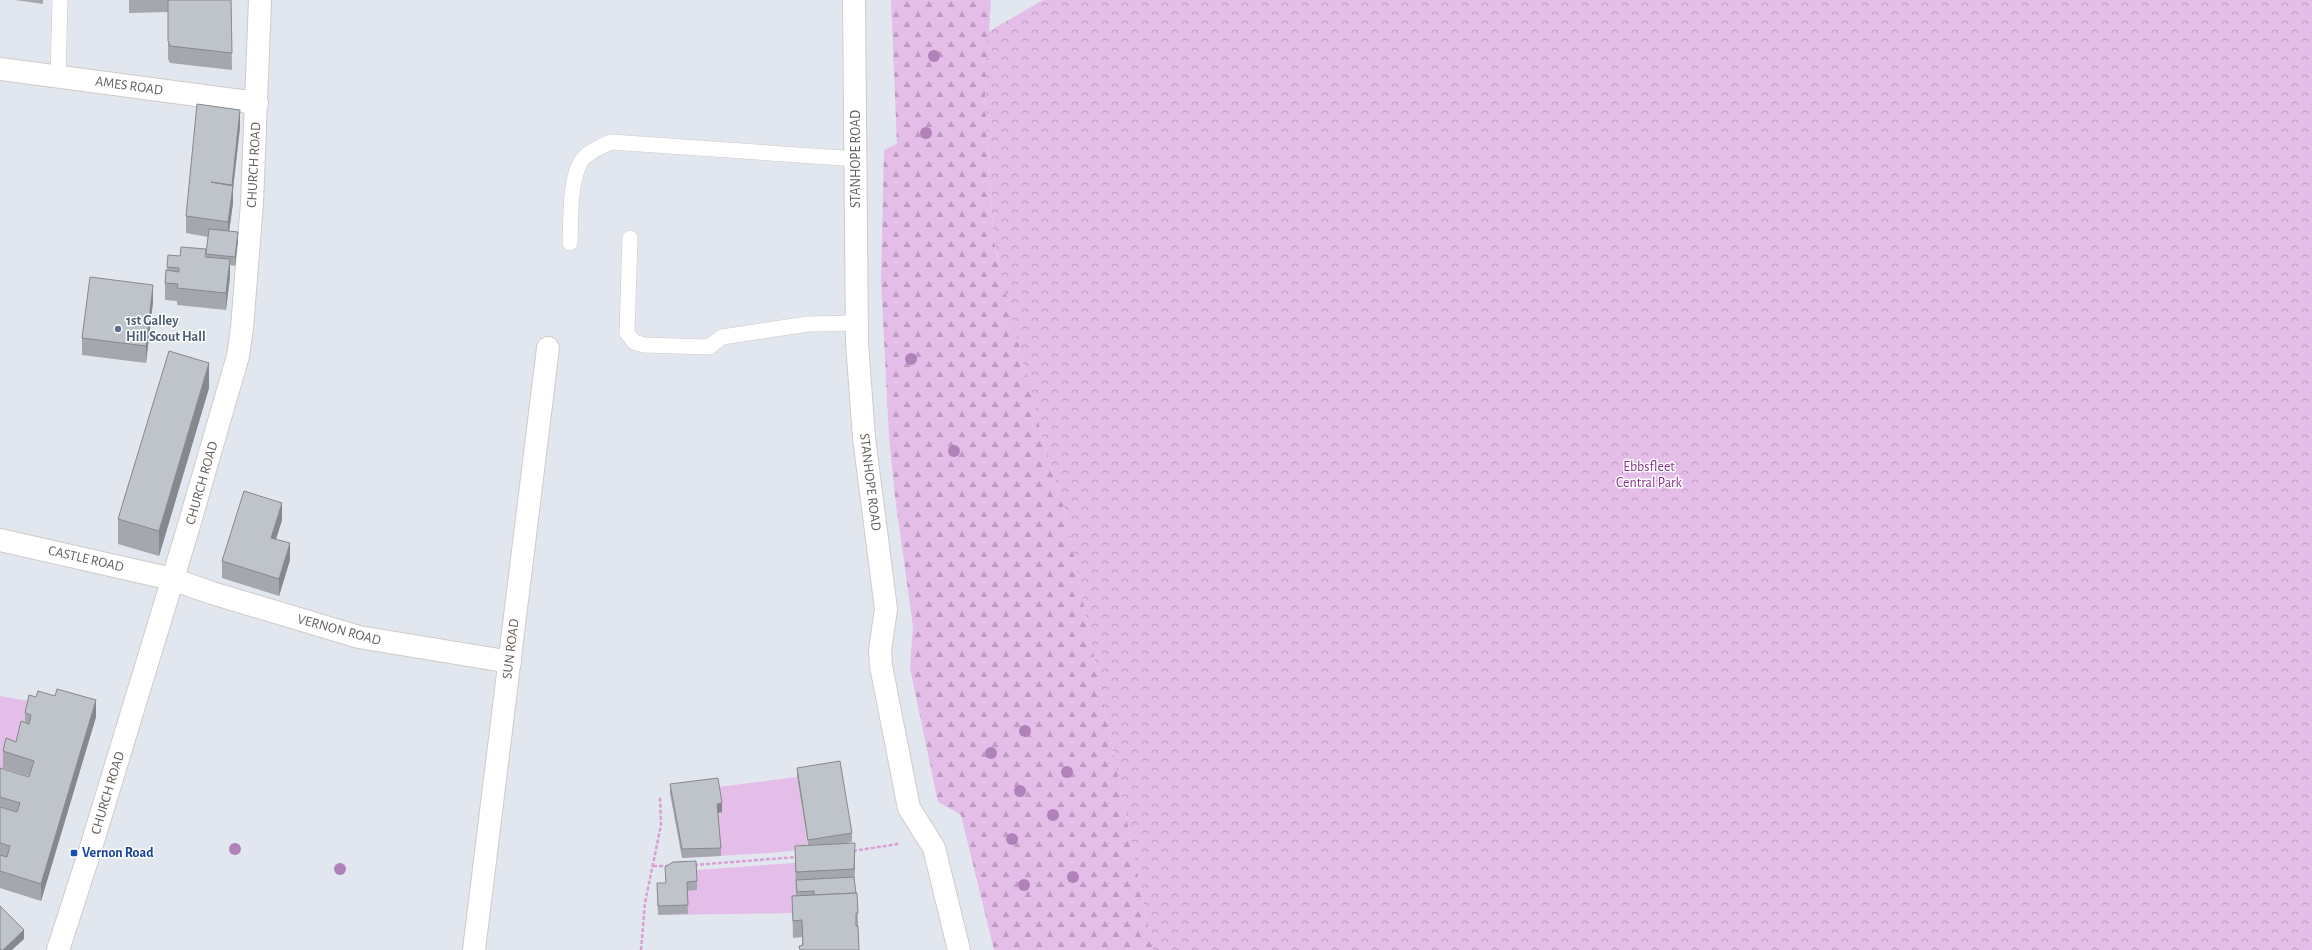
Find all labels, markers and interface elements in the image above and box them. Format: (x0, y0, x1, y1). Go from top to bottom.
street label: AMES ROAD (94, 74, 164, 98)
street label: STANHOPE ROAD (849, 110, 863, 208)
street label: CHURCH ROAD (245, 122, 263, 208)
place label: 1st Galley Hill Scout Hall (126, 314, 206, 344)
marker: 1st Galley Hill Scout Hall (113, 324, 123, 334)
street label: STANHOPE ROAD (857, 432, 883, 532)
street label: CHURCH ROAD (183, 440, 221, 526)
park label: Ebbsfleet Central Park (1616, 460, 1683, 490)
street label: CASTLE ROAD (47, 544, 125, 574)
street label: VERNON ROAD (296, 612, 382, 648)
street label: SUN ROAD (500, 618, 522, 680)
street label: CHURCH ROAD (89, 750, 127, 836)
place label: Vernon Road (82, 846, 154, 860)
marker: Vernon Road (69, 848, 79, 858)

